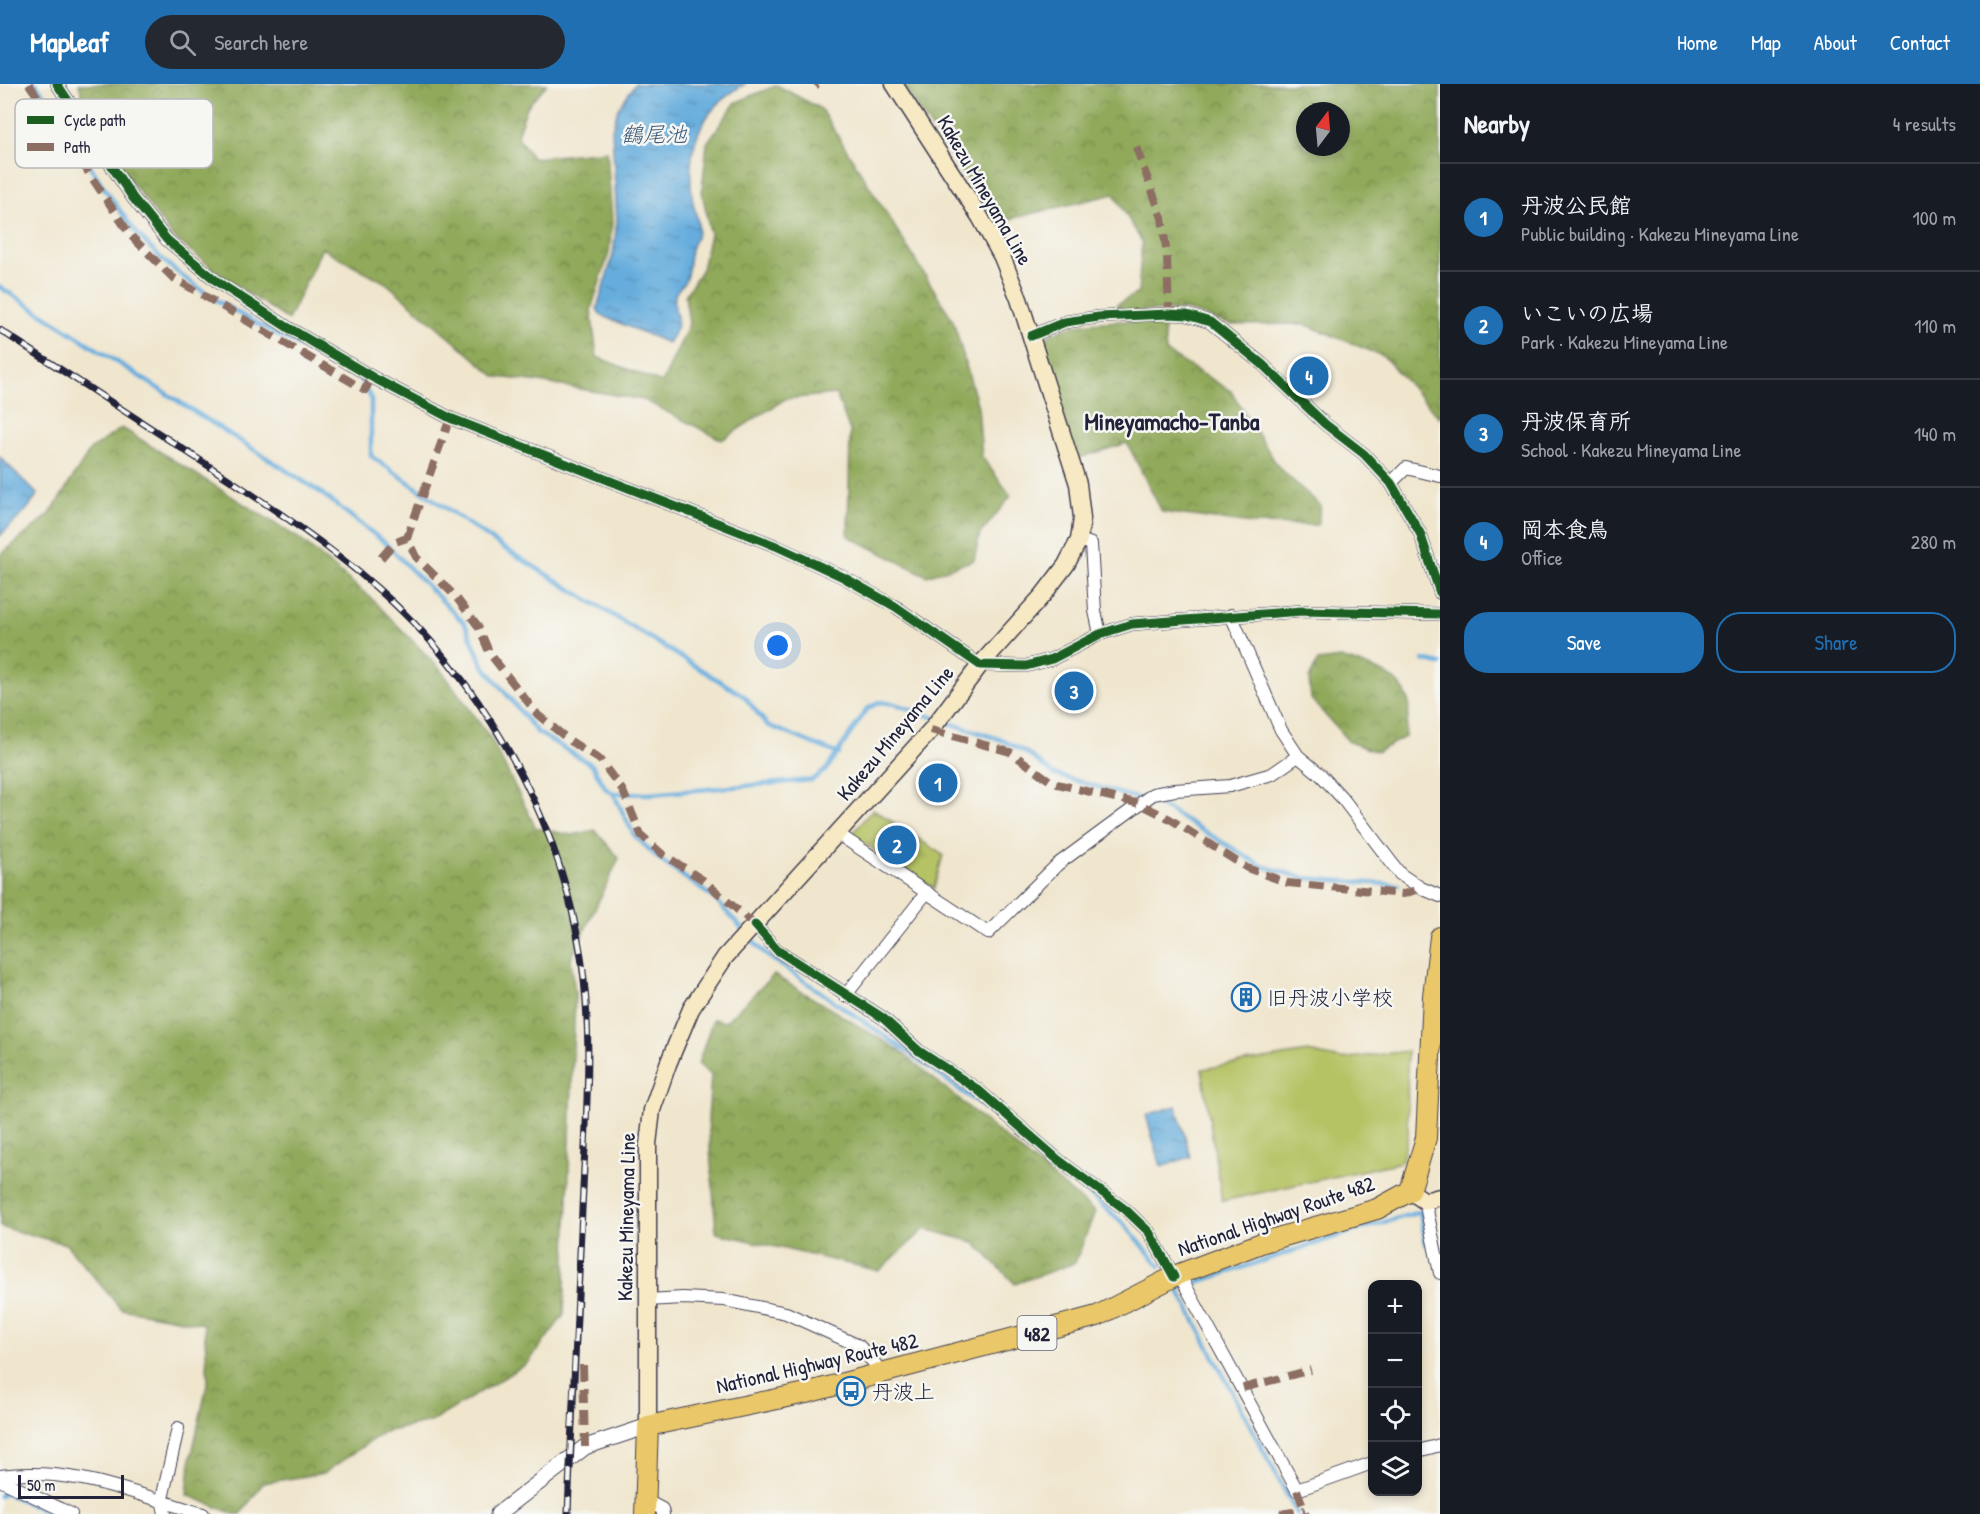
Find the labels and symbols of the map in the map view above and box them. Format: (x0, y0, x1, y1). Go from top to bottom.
legend (15, 99, 213, 168)
north arrow (1296, 102, 1350, 156)
text: Cycle path (64, 109, 126, 131)
street label: Kakezu Mineyama Line (930, 110, 1040, 270)
water label: 鶴尾池 (621, 119, 688, 149)
text: Path (64, 136, 90, 158)
pin: 4 (1290, 354, 1328, 398)
district label: Mineyamacho-Tanba (1085, 405, 1260, 438)
your location (763, 631, 792, 660)
street label: Kakezu Mineyama Line (830, 659, 960, 807)
pin: 3 (1054, 668, 1094, 714)
pin: 1 (918, 760, 958, 806)
pin: 2 (878, 822, 916, 867)
building icon: 旧丹波小学校 (1230, 981, 1262, 1013)
place label: 旧丹波小学校 (1267, 983, 1393, 1012)
street label: Kakezu Mineyama Line (610, 1133, 642, 1301)
street label: National Highway Route 482 (1174, 1169, 1378, 1263)
road number: 482 (1018, 1316, 1056, 1350)
street label: National Highway Route 482 (713, 1326, 921, 1400)
bus stop icon: 丹波上 (835, 1375, 867, 1407)
place label: 丹波上 (872, 1377, 935, 1406)
scale bar (18, 1472, 124, 1500)

